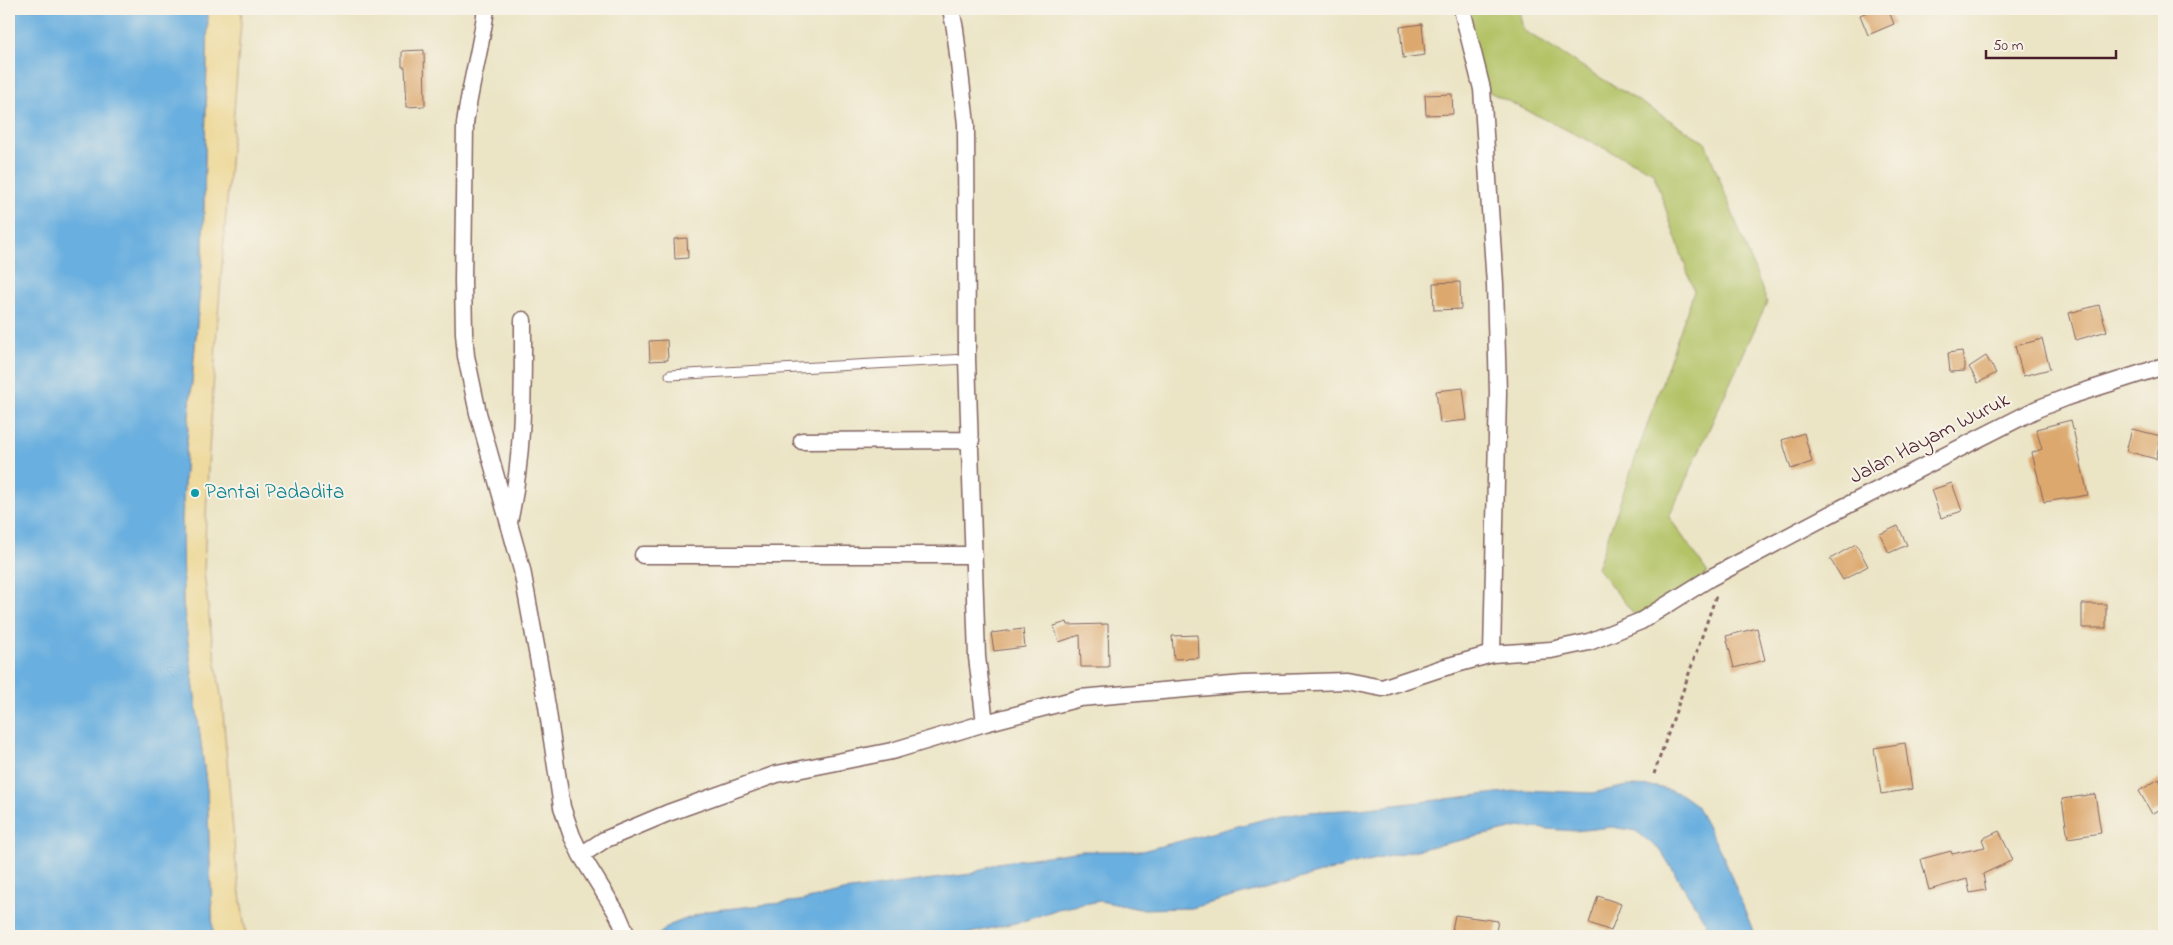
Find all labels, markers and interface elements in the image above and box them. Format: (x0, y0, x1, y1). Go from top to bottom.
scale bar (1986, 28, 2116, 60)
text: 50 m (1993, 35, 2024, 57)
street label: Jalan Hayam Wuruk (1845, 385, 2017, 494)
place label: Pantai Padadita (205, 478, 344, 508)
marker: Pantai Padadita (189, 487, 201, 499)

